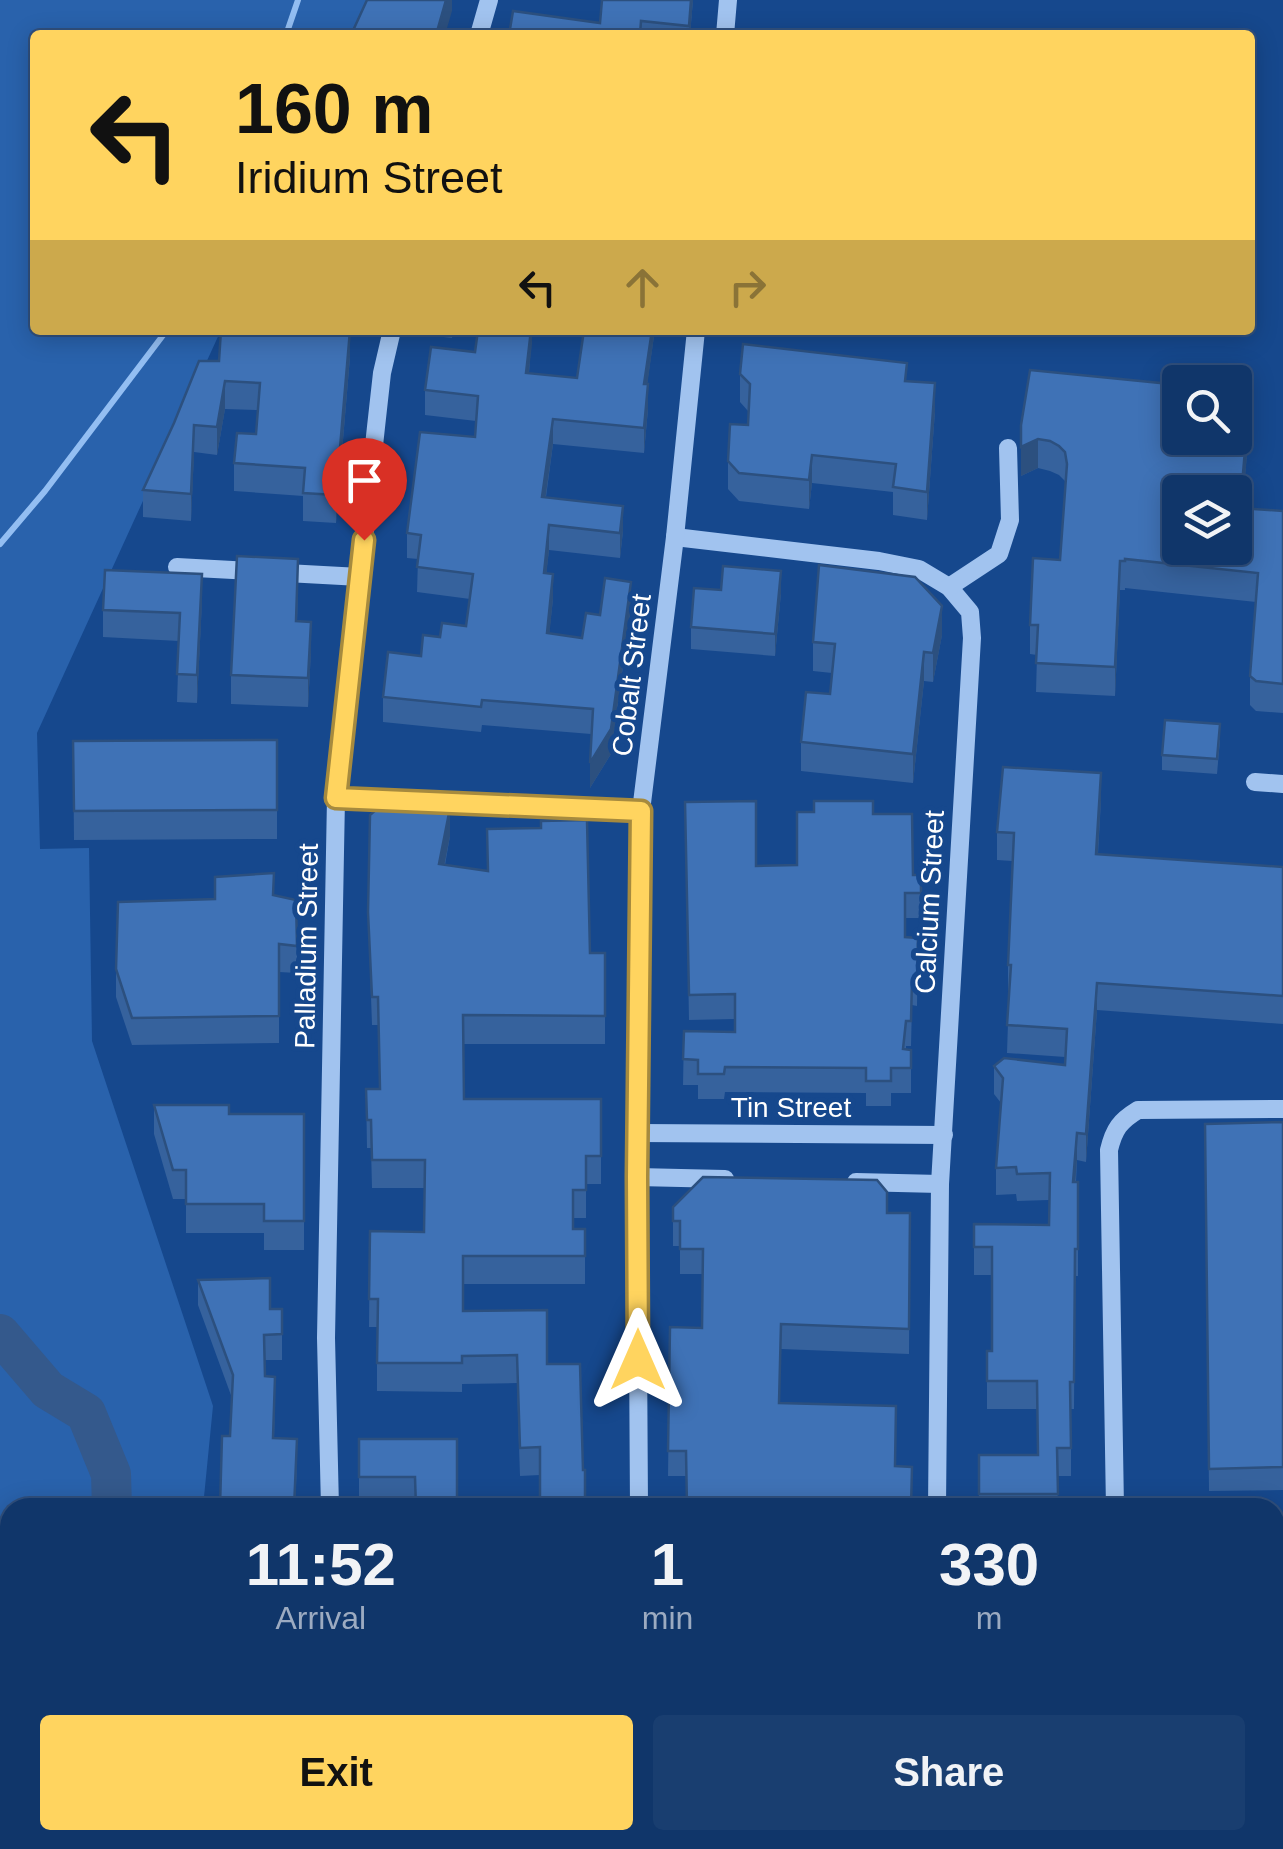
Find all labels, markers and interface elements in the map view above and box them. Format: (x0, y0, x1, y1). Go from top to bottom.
icon: left (70, 70, 200, 200)
text: 160 m (235, 70, 433, 148)
text: Iridium Street (235, 152, 503, 203)
icon: left (510, 260, 565, 315)
icon: ahead (615, 260, 670, 315)
icon: right (720, 260, 775, 315)
map controls (1162, 365, 1252, 565)
button: search (1162, 365, 1252, 455)
pin (322, 438, 407, 541)
icon: arrive (337, 453, 392, 508)
button: layers (1162, 475, 1252, 565)
street label: Cobalt Street (606, 592, 657, 758)
street label: Calcium Street (909, 809, 950, 995)
street label: Palladium Street (289, 843, 324, 1049)
street label: Tin Street (731, 1092, 851, 1123)
position arrow (586, 1308, 690, 1412)
text: 11:52 (246, 1531, 396, 1598)
text: 1 (651, 1531, 684, 1598)
text: 330 (939, 1531, 1039, 1598)
text: Arrival (276, 1600, 366, 1636)
text: min (642, 1600, 693, 1636)
text: m (976, 1600, 1002, 1636)
button: Exit (40, 1715, 633, 1830)
button: Share (653, 1715, 1245, 1830)

